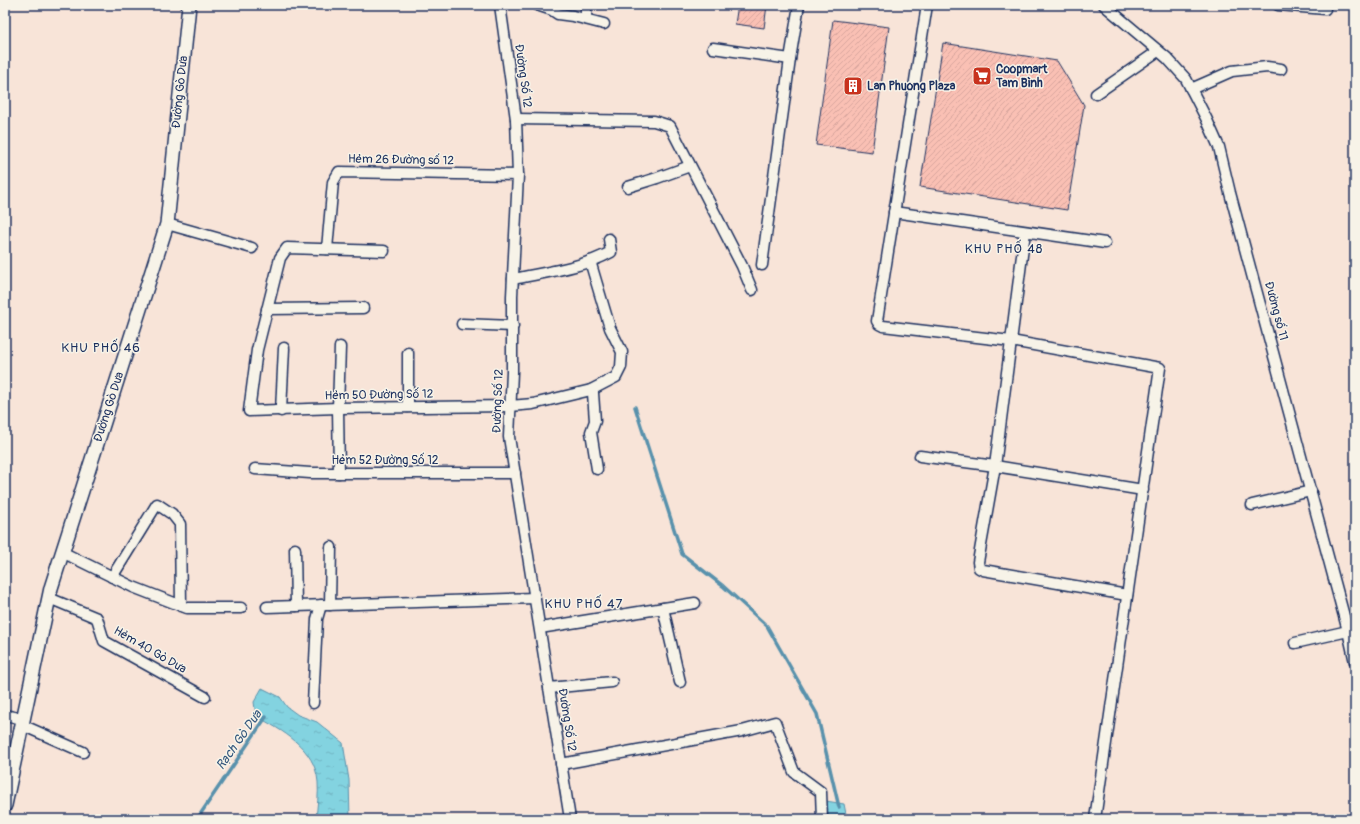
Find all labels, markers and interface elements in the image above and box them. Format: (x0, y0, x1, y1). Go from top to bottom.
street label: Đường Số 12 (511, 43, 536, 109)
street label: Đường Gò Dưa (169, 55, 191, 129)
place label: Coopmart Tam Bình (995, 62, 1049, 91)
supermarket icon: Coopmart Tam Bình (971, 65, 993, 87)
building icon: Lan Phuong Plaza (842, 75, 864, 97)
place label: Lan Phuong Plaza (867, 79, 956, 94)
street label: Hẻm 26 Đường số 12 (348, 151, 454, 168)
district label: KHU PHỐ 48 (965, 239, 1043, 257)
street label: Đường số 11 (1261, 280, 1292, 342)
district label: KHU PHỐ 46 (61, 338, 141, 356)
street label: Đường Số 12 (488, 368, 507, 433)
street label: Đường Gò Dưa (91, 370, 128, 444)
street label: Hẻm 50 Đường Số 12 (325, 386, 434, 403)
street label: Hẻm 52 Đường Số 12 (331, 452, 439, 468)
district label: KHU PHỐ 47 (545, 594, 623, 612)
street label: Hẻm 40 Gò Dưa (111, 623, 189, 677)
street label: Đường Số 12 (555, 687, 580, 753)
water label: Rạch Gò Dưa (213, 706, 266, 773)

